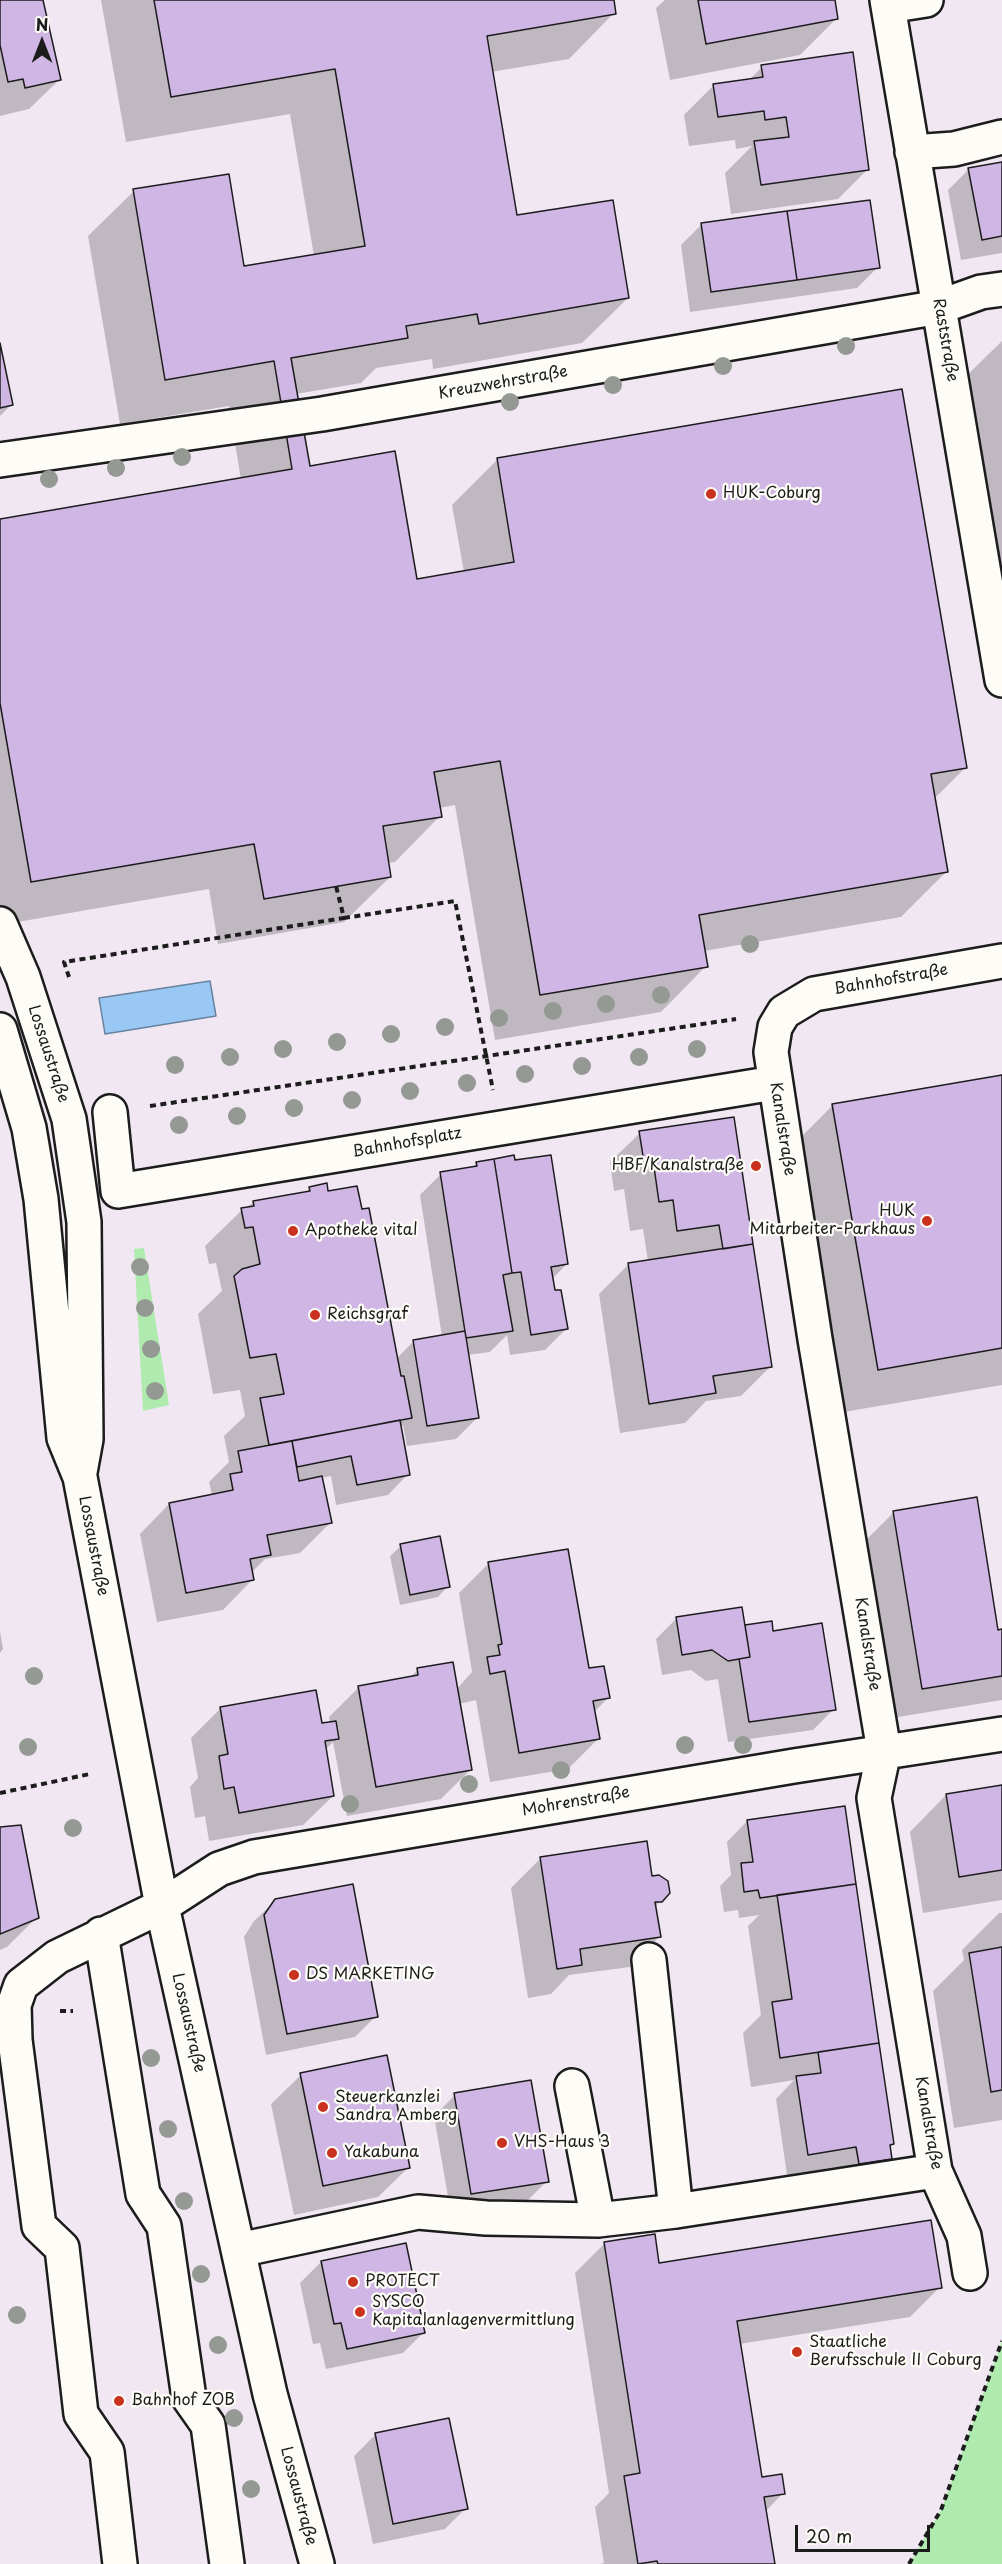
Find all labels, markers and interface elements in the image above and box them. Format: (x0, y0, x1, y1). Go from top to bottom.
north arrow (12, 12, 72, 72)
text: N (36, 12, 48, 36)
street label: Raststraße (928, 297, 962, 383)
street label: Kreuzwehrstraße (437, 362, 569, 404)
place label: HUK-Coburg (723, 484, 821, 504)
marker: HUK-Coburg (704, 487, 718, 501)
street label: Bahnhofstraße (832, 961, 950, 999)
street label: Lossaustraße (23, 1003, 73, 1105)
street label: Kanalstraße (765, 1081, 799, 1177)
street label: Bahnhofsplatz (351, 1124, 463, 1162)
place label: HBF/Kanalstraße (612, 1156, 744, 1176)
marker: HBF/Kanalstraße (749, 1159, 763, 1173)
place label: HUK Mitarbeiter-Parkhaus (750, 1202, 915, 1240)
marker: HUK Mitarbeiter-Parkhaus (920, 1214, 934, 1228)
place label: Apotheke vital (305, 1221, 418, 1241)
marker: Apotheke vital (286, 1224, 300, 1238)
place label: Reichsgraf (327, 1305, 408, 1325)
marker: Reichsgraf (308, 1308, 322, 1322)
street label: Lossaustraße (74, 1494, 112, 1598)
street label: Kanalstraße (850, 1596, 884, 1692)
street label: Mohrenstraße (521, 1783, 631, 1821)
place label: DS MARKETING (306, 1965, 435, 1985)
marker: DS MARKETING (287, 1968, 301, 1982)
street label: Lossaustraße (167, 1971, 209, 2075)
street label: Kanalstraße (910, 2075, 946, 2171)
place label: Steuerkanzlei Sandra Amberg (335, 2088, 457, 2126)
marker: Steuerkanzlei Sandra Amberg (316, 2100, 330, 2114)
place label: VHS-Haus 3 (514, 2133, 610, 2153)
marker: VHS-Haus 3 (495, 2136, 509, 2150)
place label: Yakabuna (344, 2143, 419, 2163)
marker: Yakabuna (325, 2146, 339, 2160)
place label: PROTECT (365, 2272, 440, 2292)
marker: PROTECT (346, 2275, 360, 2289)
place label: SYSCO Kapitalanlagenvermittlung (372, 2293, 575, 2331)
marker: SYSCO Kapitalanlagenvermittlung (353, 2305, 367, 2319)
place label: Staatliche Berufsschule II Coburg (809, 2333, 982, 2371)
marker: Staatliche Berufsschule II Coburg (790, 2345, 804, 2359)
place label: Bahnhof ZOB (131, 2391, 235, 2411)
marker: Bahnhof ZOB (112, 2394, 126, 2408)
street label: Lossaustraße (276, 2445, 320, 2547)
scale bar (798, 2513, 933, 2551)
text: 20 m (806, 2522, 852, 2549)

